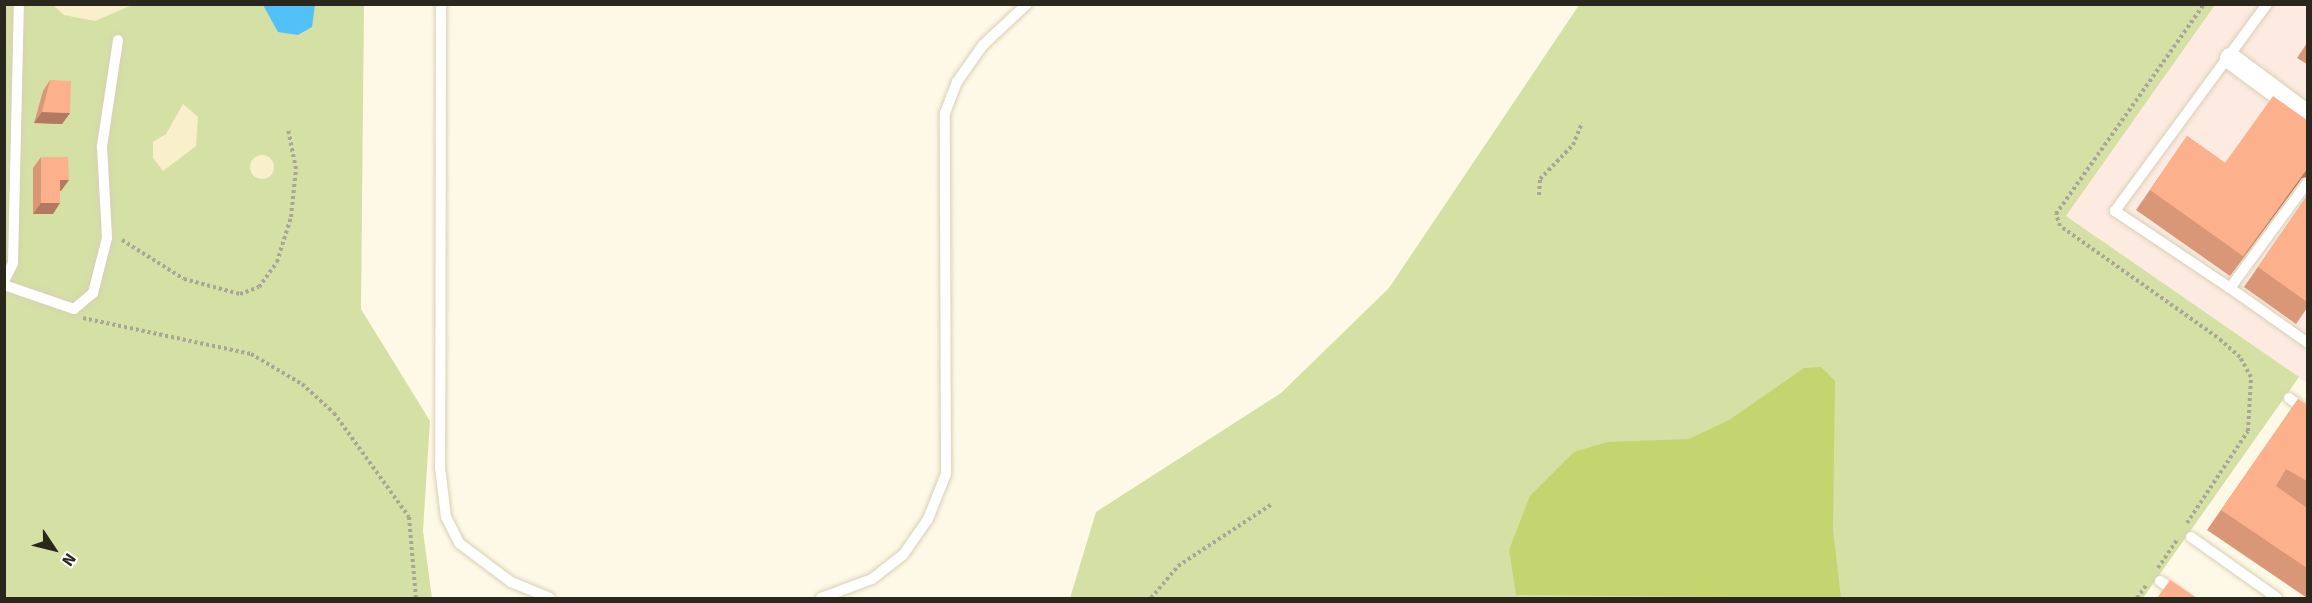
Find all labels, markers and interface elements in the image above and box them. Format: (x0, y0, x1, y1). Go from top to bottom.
north arrow (24, 519, 84, 579)
text: N (57, 549, 80, 570)

